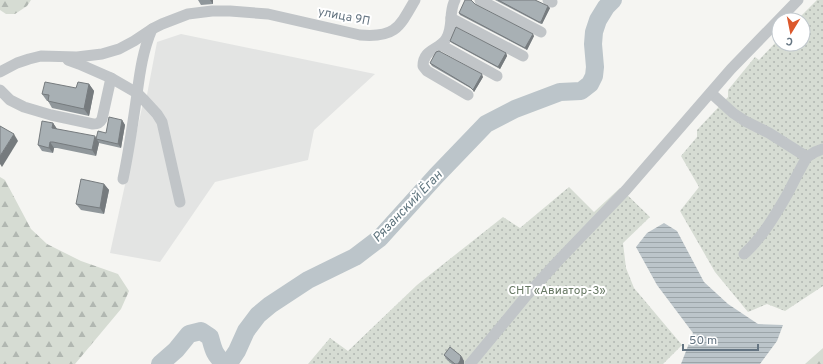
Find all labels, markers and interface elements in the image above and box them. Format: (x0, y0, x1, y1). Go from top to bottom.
street label: улица 9П (317, 4, 371, 30)
north arrow (771, 12, 811, 52)
text: С (785, 33, 794, 48)
water label: Рязанский Ёган (368, 166, 447, 246)
park label: СНТ «Авиатор-3» (508, 283, 606, 299)
scale bar (683, 326, 758, 352)
text: 50 m (689, 333, 717, 349)

